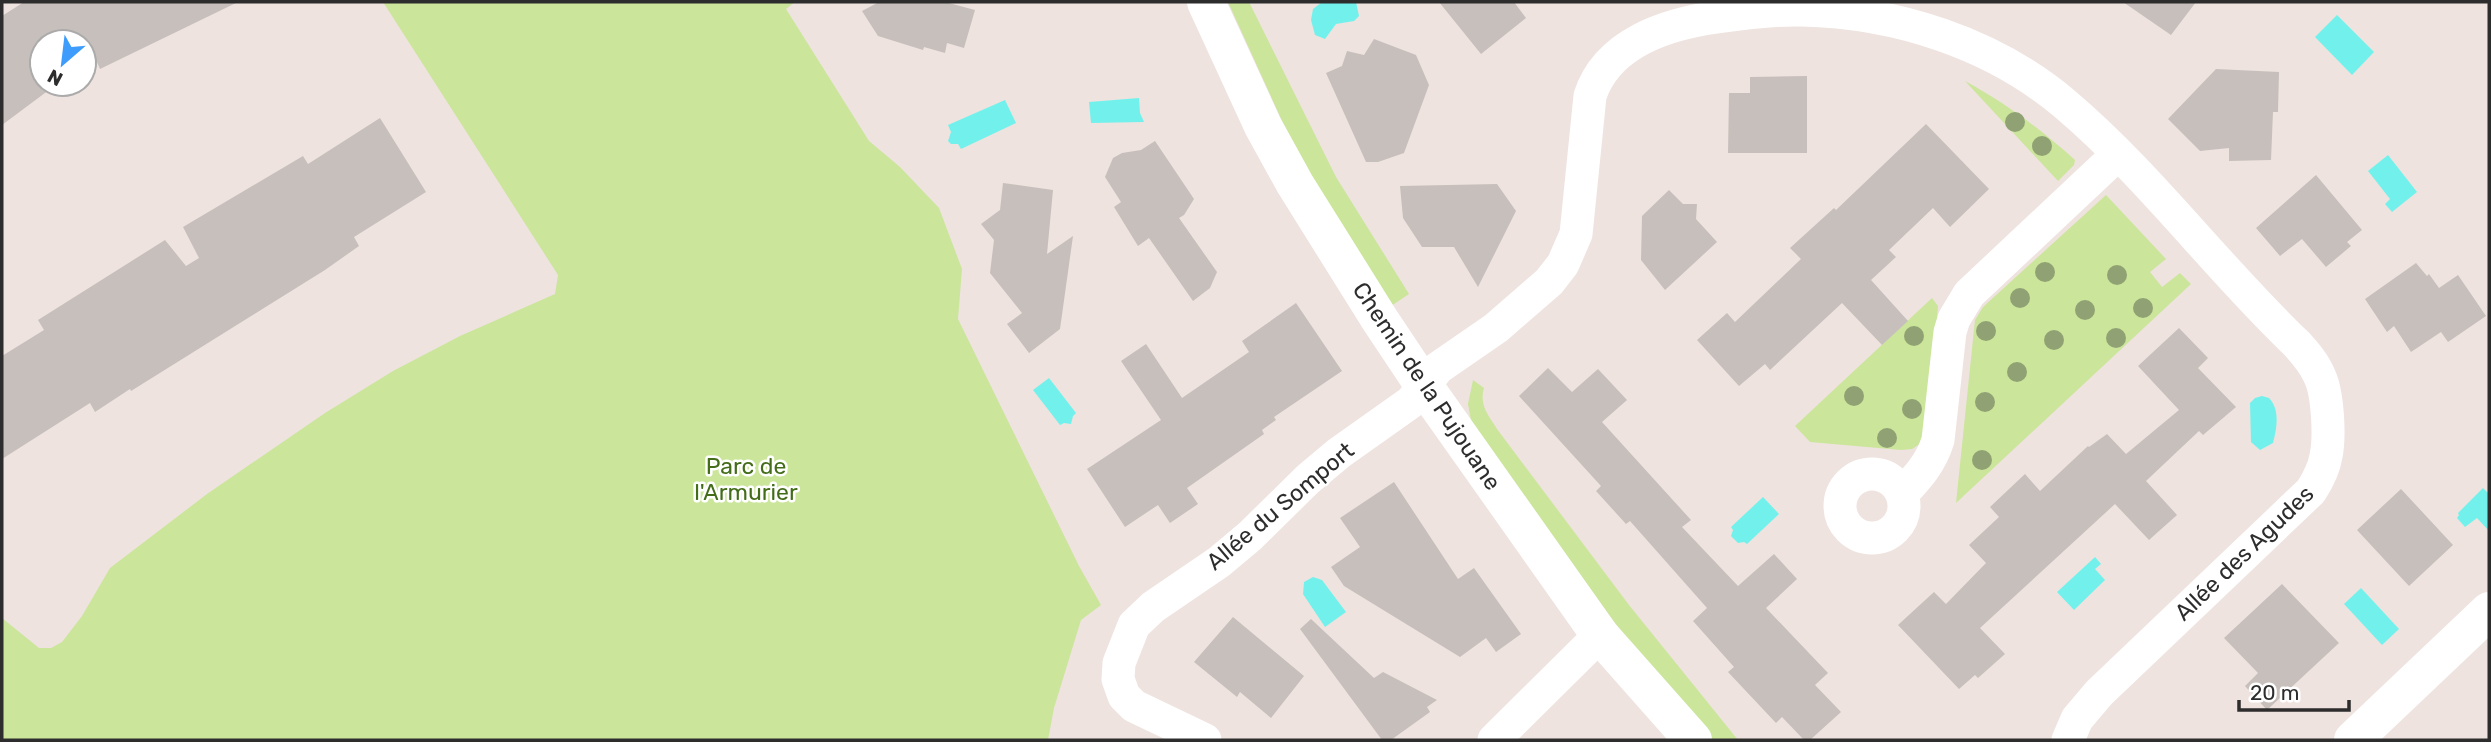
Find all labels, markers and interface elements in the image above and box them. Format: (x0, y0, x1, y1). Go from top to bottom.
north arrow (28, 28, 98, 98)
text: N (44, 64, 67, 91)
street label: Chemin de la Pujouane (1347, 277, 1507, 495)
street label: Allée du Somport (1201, 436, 1359, 576)
park label: Parc de l'Armurier (694, 452, 798, 506)
street label: Allée des Agudes (2169, 480, 2319, 626)
scale bar (2239, 668, 2349, 712)
text: 20 m (2250, 680, 2299, 705)

